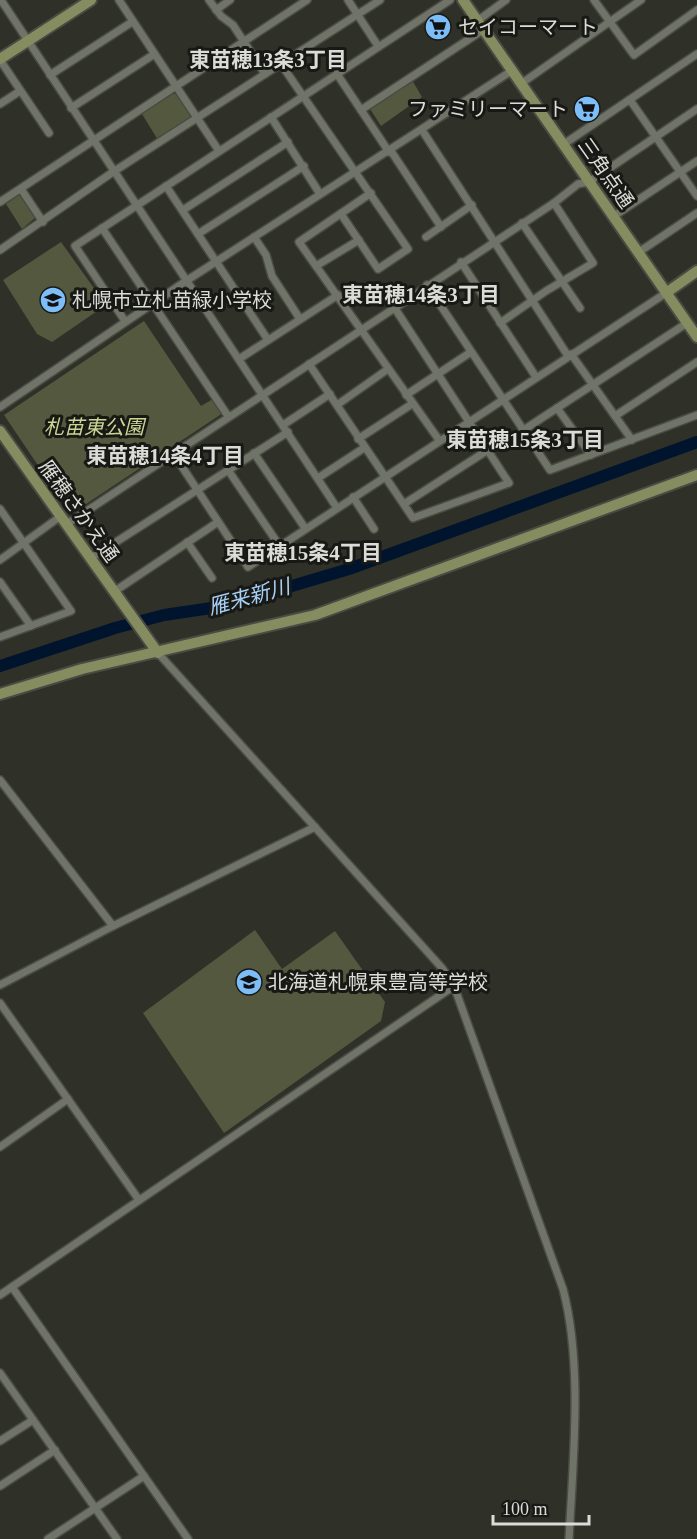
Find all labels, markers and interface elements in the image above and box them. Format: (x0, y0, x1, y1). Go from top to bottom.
supermarket icon: セイコーマート (423, 12, 453, 42)
place label: セイコーマート (458, 16, 598, 38)
district label: 東苗穂13条3丁目 (189, 48, 347, 72)
supermarket icon: ファミリーマート (572, 94, 602, 124)
place label: ファミリーマート (408, 98, 568, 120)
street label: 三角点通 (574, 134, 638, 212)
district label: 東苗穂14条3丁目 (342, 283, 500, 307)
school or university icon: 札幌市立札苗緑小学校 (38, 285, 68, 315)
place label: 札幌市立札苗緑小学校 (72, 289, 272, 311)
park label: 札苗東公園 (44, 416, 147, 438)
district label: 東苗穂15条3丁目 (446, 428, 604, 452)
district label: 東苗穂14条4丁目 (86, 444, 244, 468)
street label: 雁穂さかえ通 (35, 456, 123, 566)
district label: 東苗穂15条4丁目 (224, 541, 382, 565)
water label: 雁来新川 (205, 574, 295, 619)
school or university icon: 北海道札幌東豊高等学校 (234, 967, 264, 997)
place label: 北海道札幌東豊高等学校 (268, 971, 488, 993)
scale bar (493, 1488, 589, 1526)
text: 100 m (502, 1499, 548, 1519)

